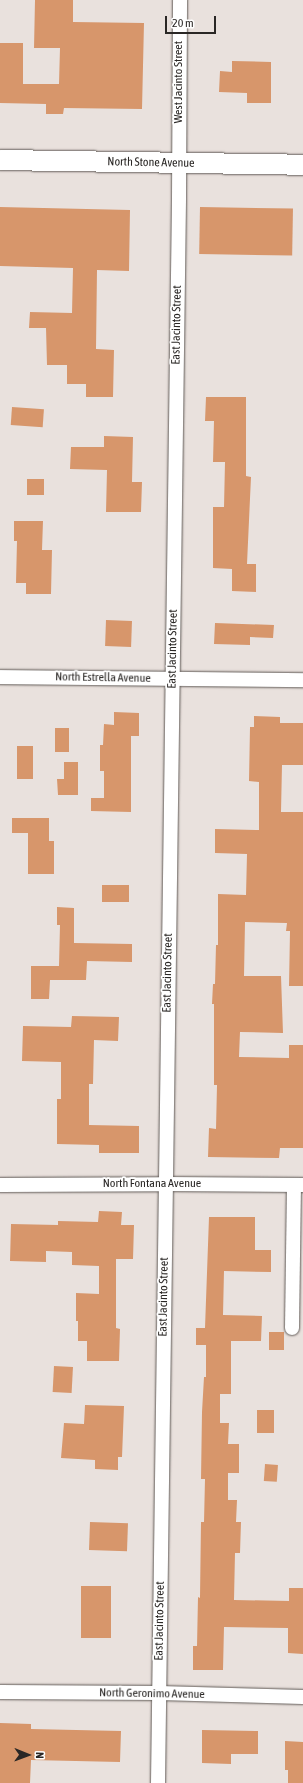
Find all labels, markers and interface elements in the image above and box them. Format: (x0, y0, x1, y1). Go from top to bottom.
scale bar (167, 8, 218, 34)
text: 20 m (172, 16, 194, 30)
street label: West Jacinto Street (172, 41, 186, 123)
street label: North Stone Avenue (107, 155, 195, 171)
street label: East Jacinto Street (169, 285, 185, 365)
street label: East Jacinto Street (165, 609, 181, 689)
street label: North Estrella Avenue (55, 670, 151, 686)
street label: East Jacinto Street (160, 933, 176, 1013)
street label: North Fontana Avenue (103, 1177, 201, 1191)
street label: East Jacinto Street (156, 1257, 172, 1337)
street label: East Jacinto Street (152, 1581, 168, 1661)
street label: North Geronimo Avenue (99, 1686, 205, 1702)
north arrow (8, 1735, 48, 1775)
text: N (34, 1752, 46, 1759)

